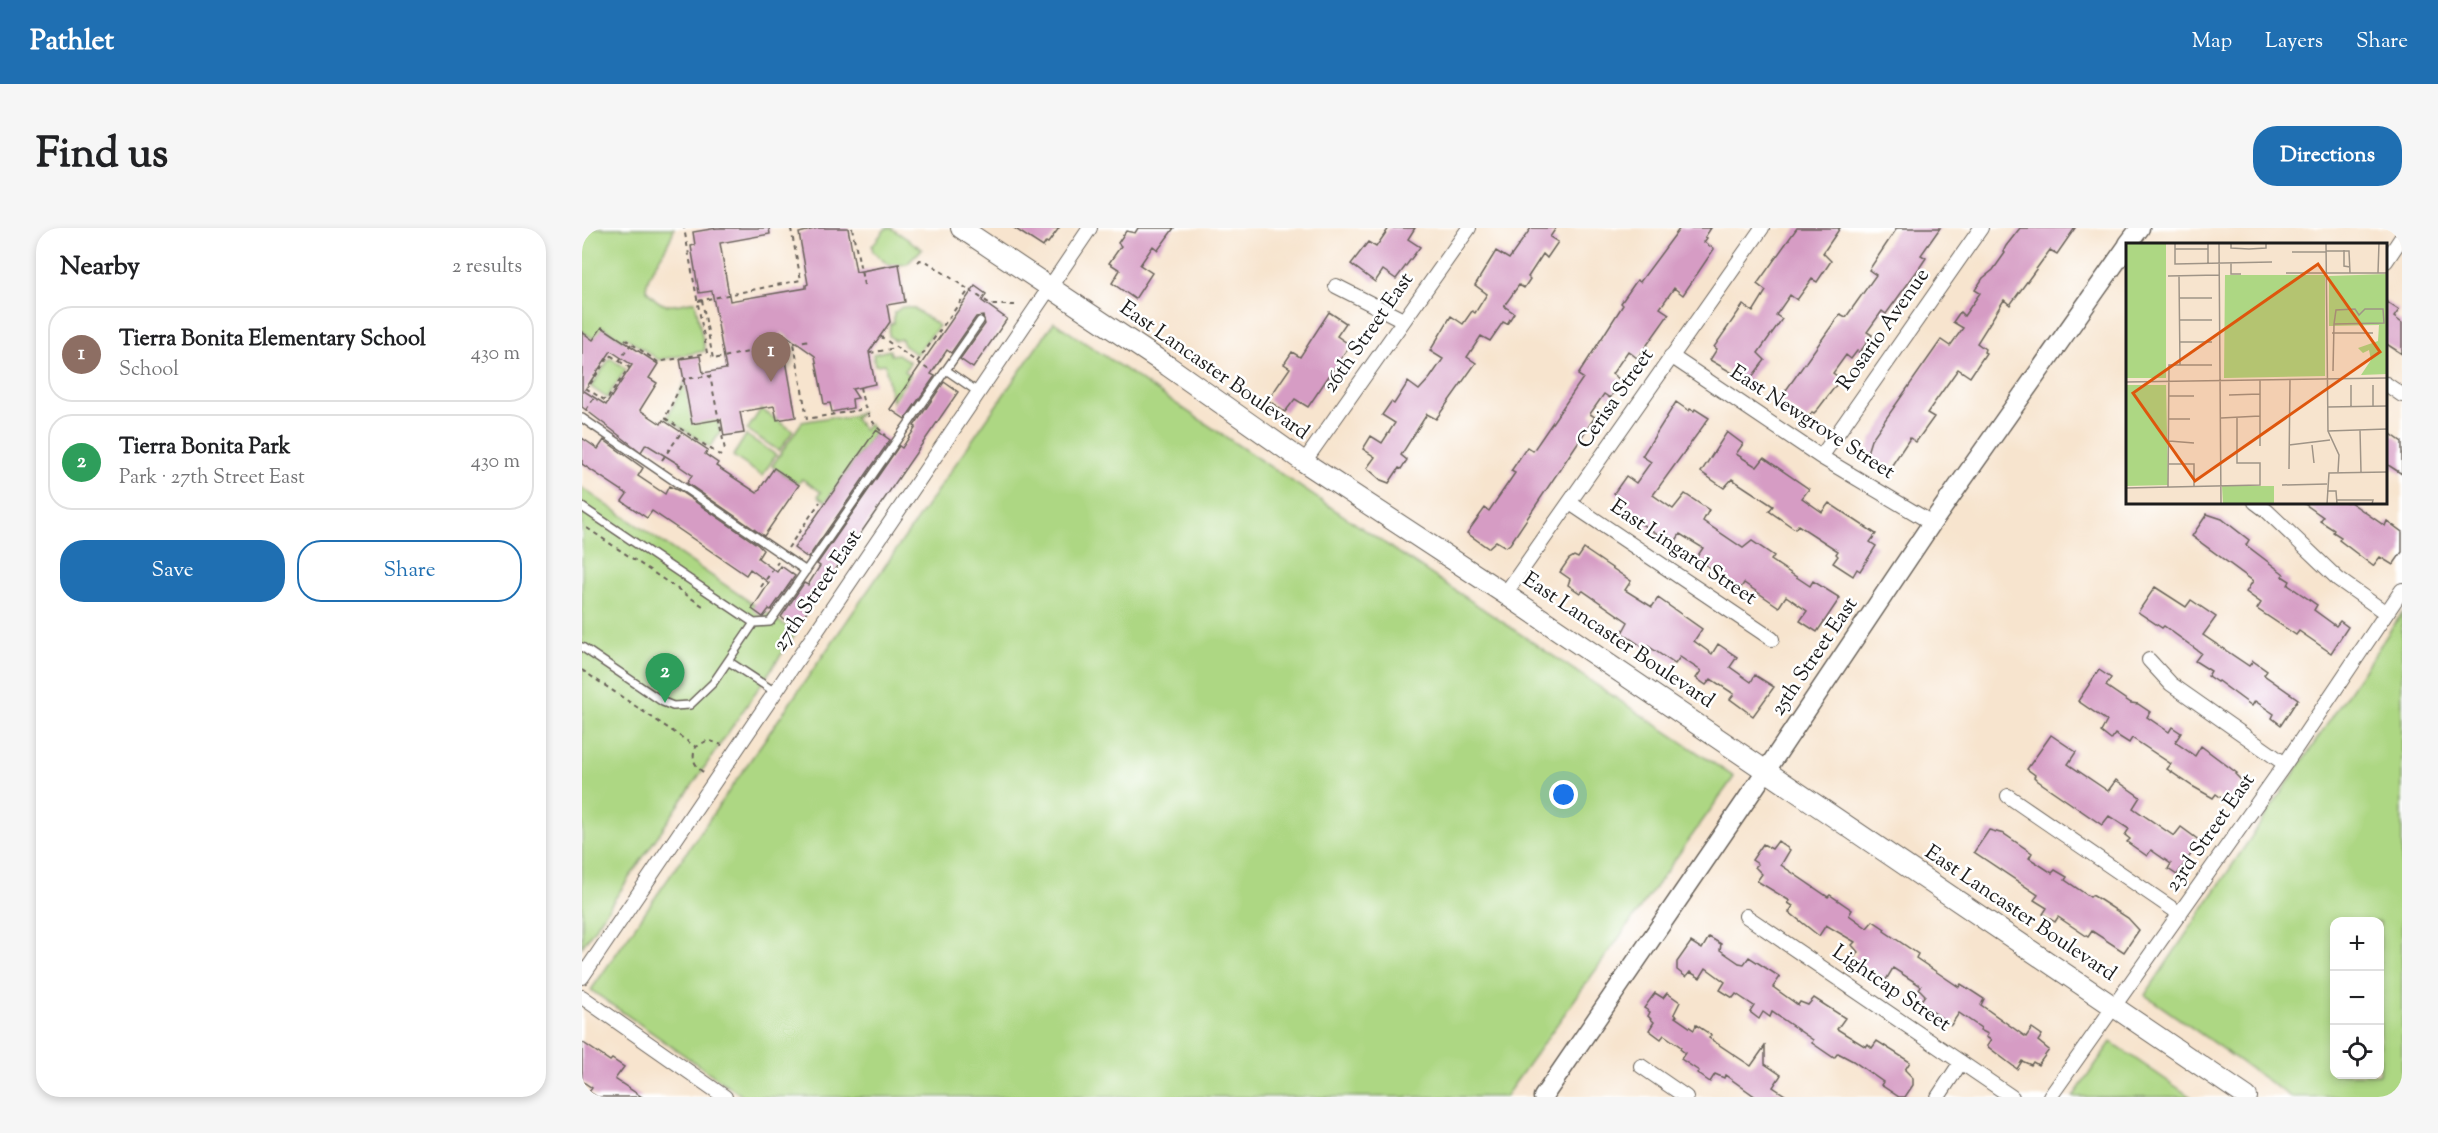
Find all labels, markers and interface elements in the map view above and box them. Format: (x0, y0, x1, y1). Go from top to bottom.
text: Pathlet (30, 22, 114, 62)
text: Map (2192, 27, 2232, 57)
text: Layers (2265, 27, 2323, 57)
text: Share (2356, 27, 2408, 57)
text: Find us (36, 126, 168, 186)
button: Directions (2253, 126, 2402, 186)
inset map (2126, 243, 2387, 504)
text: Nearby (60, 249, 140, 286)
text: 2 results (452, 253, 522, 282)
street label: Rosario Avenue (1831, 263, 1937, 397)
street label: 26th Street East (1316, 267, 1422, 399)
street label: East Lancaster Boulevard (1113, 294, 1315, 448)
text: Tierra Bonita Elementary School (119, 324, 426, 356)
pin: 1 (752, 332, 790, 382)
text: 1 (78, 340, 85, 369)
text: 430 m (471, 340, 520, 369)
street label: Cerisa Street (1570, 343, 1662, 455)
text: School (119, 356, 179, 385)
street label: East Newgrove Street (1724, 358, 1900, 488)
text: Tierra Bonita Park (119, 432, 291, 464)
text: 2 (77, 448, 86, 477)
text: 430 m (471, 448, 520, 477)
text: Park · 27th Street East (119, 464, 305, 493)
street label: East Lingard Street (1604, 493, 1762, 613)
street label: 27th Street East (766, 524, 870, 658)
button: Save (60, 540, 285, 602)
button: Share (297, 540, 522, 602)
street label: East Lancaster Boulevard (1516, 565, 1720, 717)
street label: 25th Street East (1764, 592, 1866, 722)
pin: 2 (646, 654, 685, 703)
street label: 23rd Street East (2159, 768, 2263, 898)
your location (1549, 780, 1578, 809)
street label: East Lancaster Boulevard (1918, 838, 2122, 990)
map controls (2330, 917, 2384, 1079)
button: + (2330, 917, 2384, 971)
street label: Lightcap Street (1826, 938, 1956, 1040)
button: − (2330, 971, 2384, 1025)
button: locate (2330, 1025, 2384, 1079)

